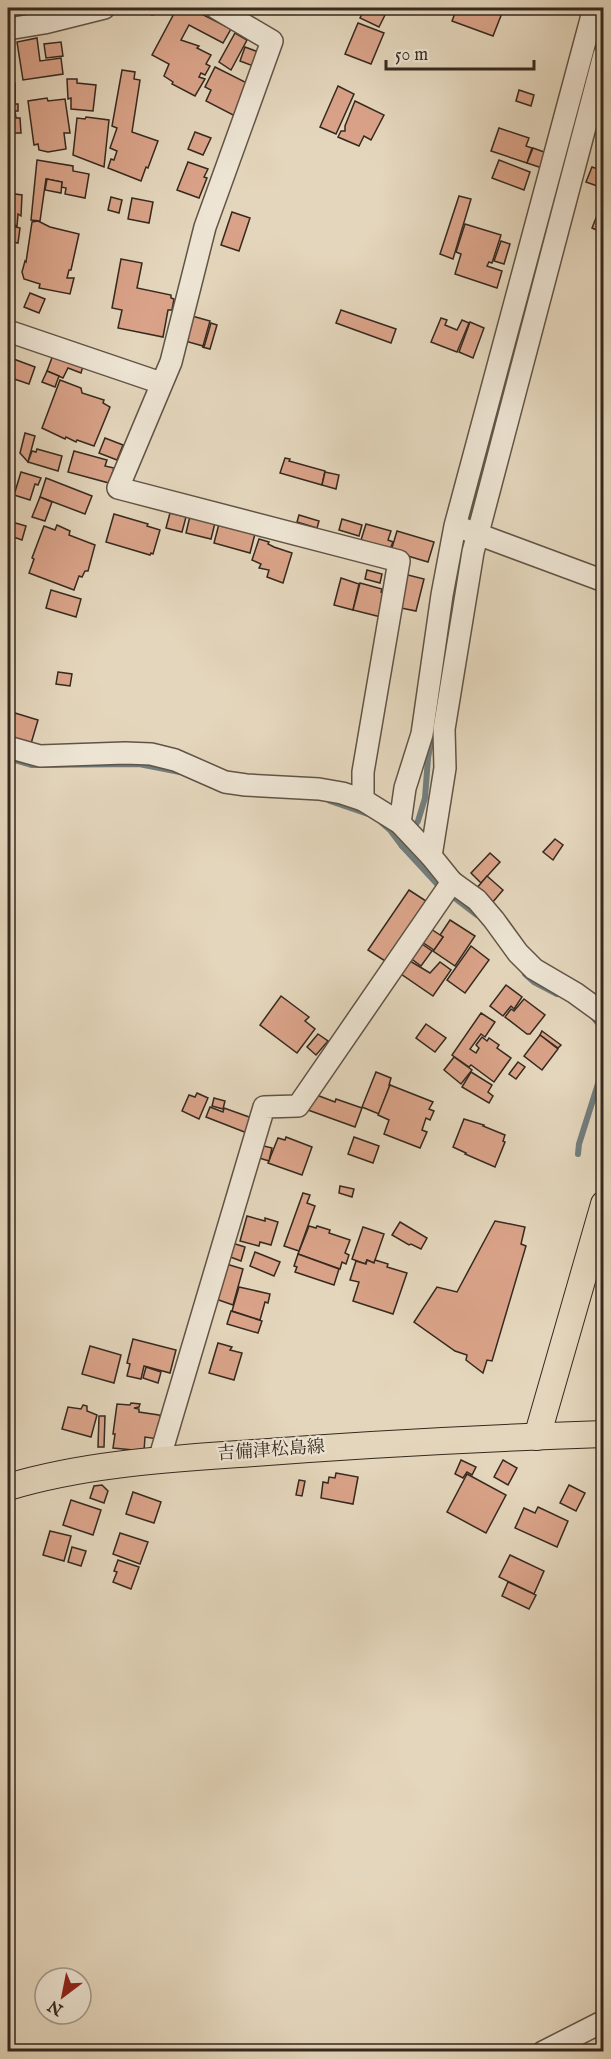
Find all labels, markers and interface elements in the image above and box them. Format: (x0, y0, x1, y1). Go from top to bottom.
scale bar (386, 33, 534, 71)
text: 50 m (395, 44, 428, 67)
street label: 吉備津松島線 (216, 1436, 326, 1466)
north arrow (33, 1966, 93, 2026)
text: N (45, 1995, 68, 2020)

